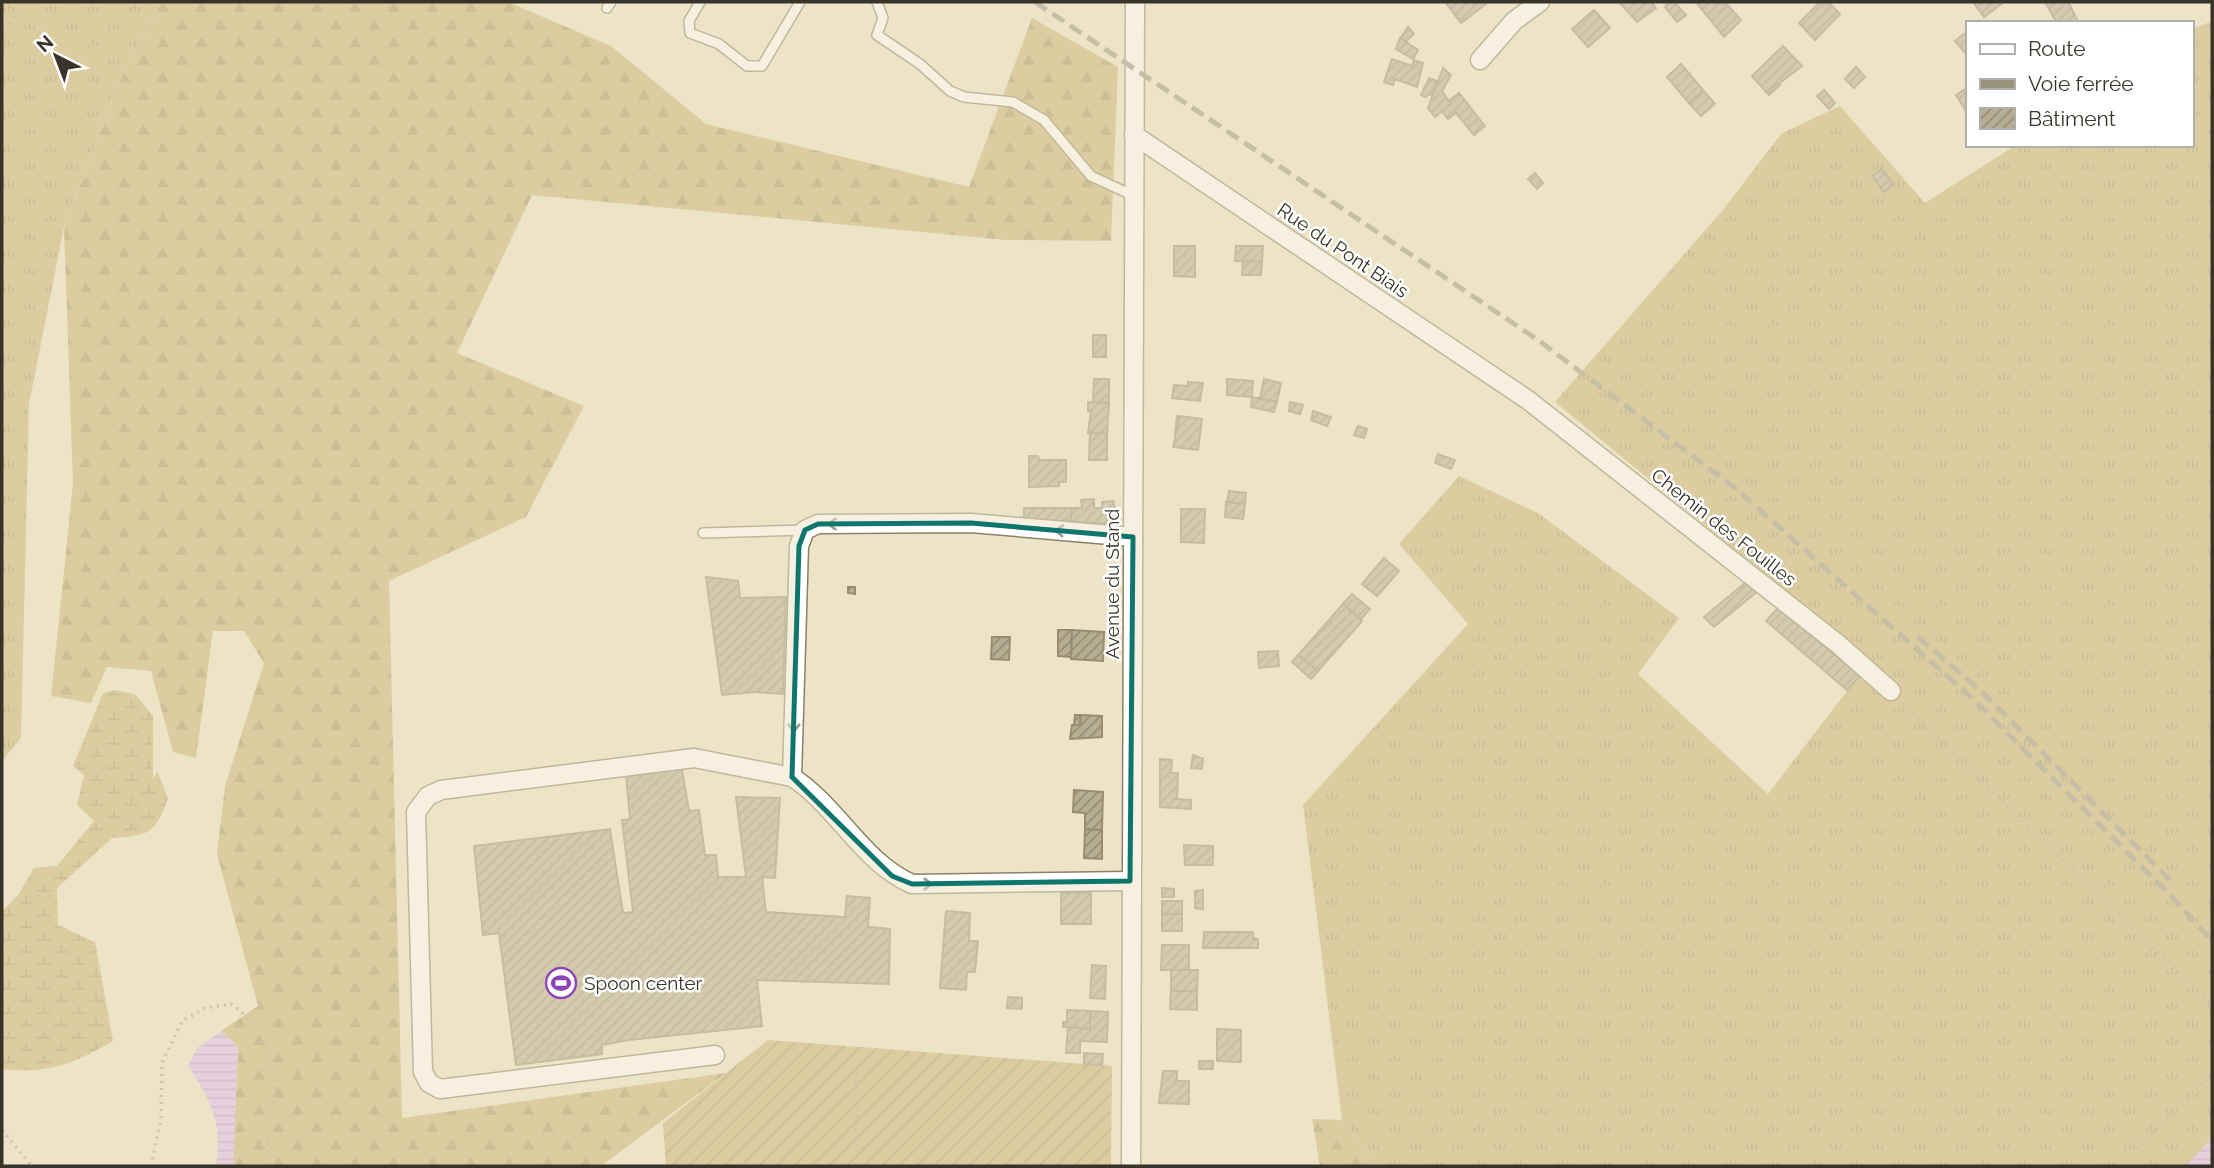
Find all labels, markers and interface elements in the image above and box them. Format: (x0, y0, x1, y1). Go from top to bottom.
north arrow (21, 21, 91, 91)
legend (1966, 21, 2193, 147)
text: N (32, 30, 57, 56)
text: Route (2028, 36, 2086, 61)
text: Voie ferrée (2028, 71, 2134, 96)
text: Bâtiment (2028, 106, 2116, 131)
street label: Rue du Pont Biais (1273, 198, 1413, 302)
street label: Chemin des Fouilles (1647, 464, 1801, 590)
street label: Avenue du Stand (1101, 509, 1123, 659)
one-way arrow (826, 517, 849, 531)
one-way arrow (1054, 524, 1076, 537)
one-way arrow (787, 711, 801, 734)
one-way arrow (910, 877, 933, 890)
sports icon: Spoon center (544, 966, 578, 1000)
place label: Spoon center (584, 972, 703, 994)

